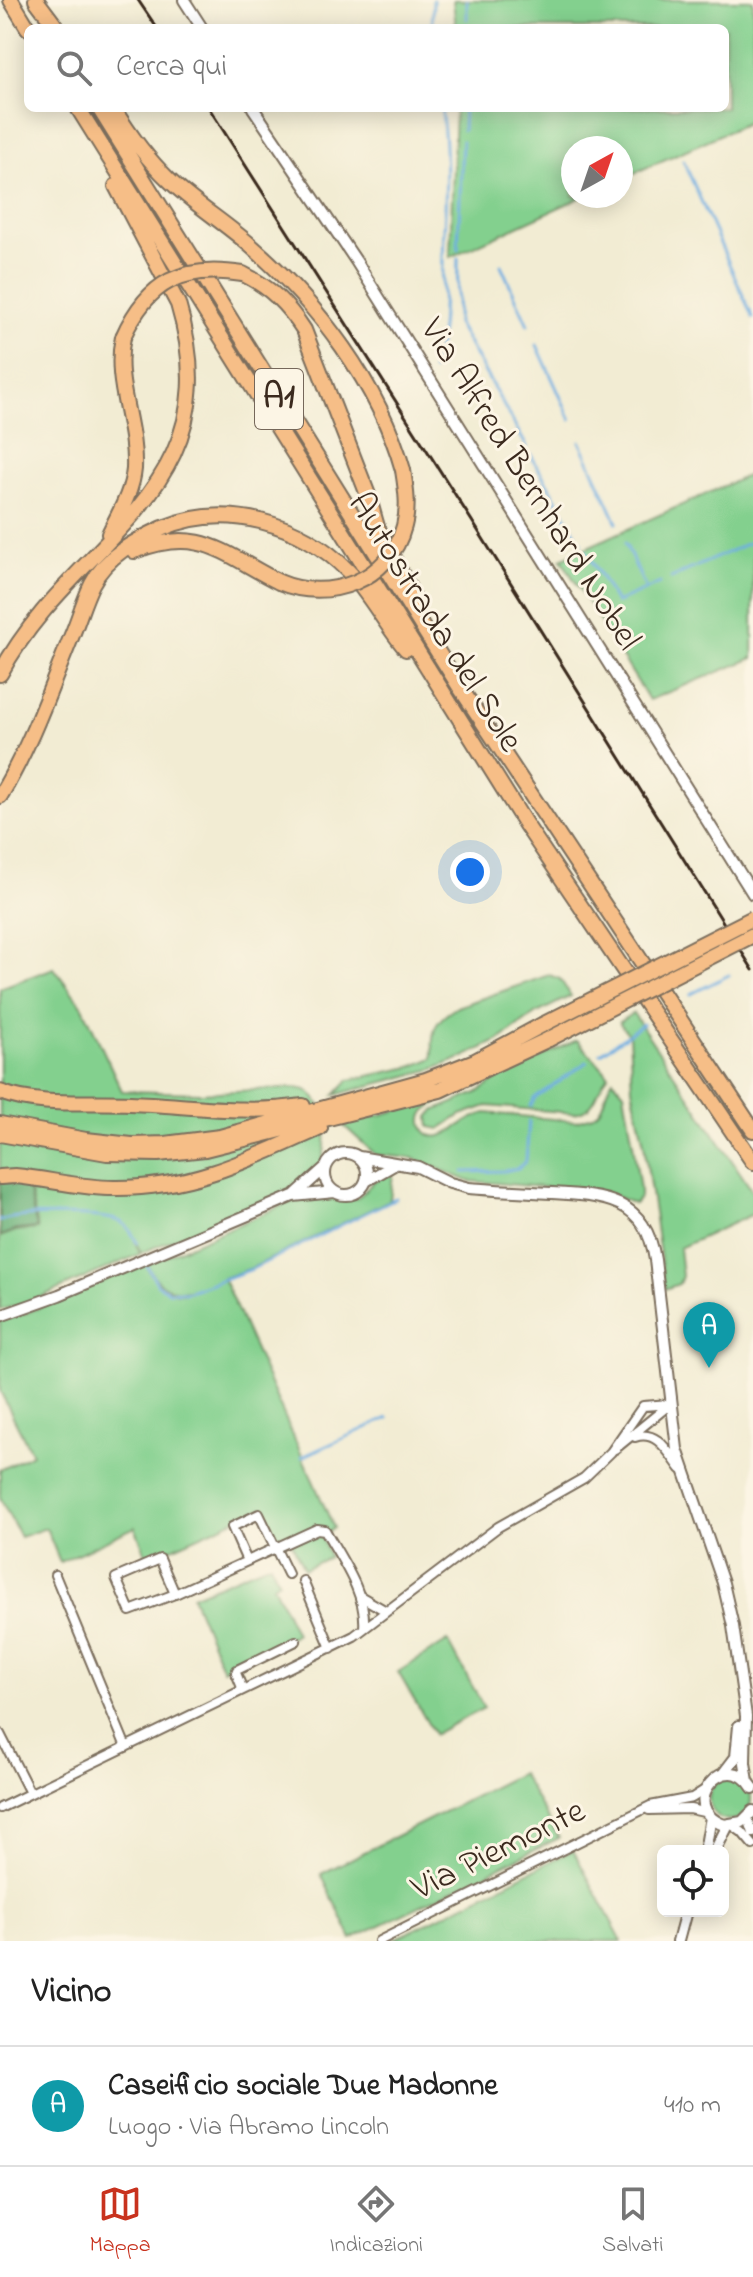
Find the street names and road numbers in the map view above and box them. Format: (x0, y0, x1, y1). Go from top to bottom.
street label: Via Alfred Bernhard Nobel (404, 308, 653, 662)
road number: A1 (255, 369, 303, 429)
street label: Autostrada del Sole (333, 483, 536, 764)
street label: Via Piemonte (402, 1786, 596, 1916)

